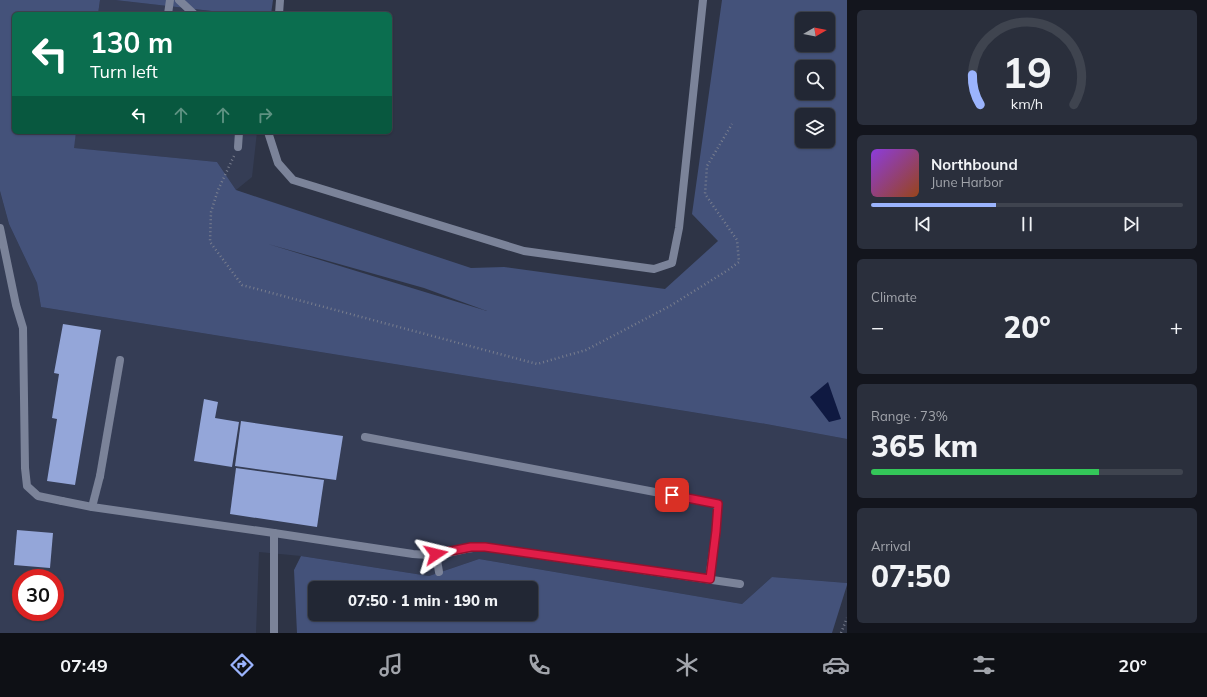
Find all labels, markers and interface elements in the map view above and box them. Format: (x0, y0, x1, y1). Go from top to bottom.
north arrow (795, 12, 835, 52)
map controls (795, 12, 835, 148)
text: 130 m (90, 25, 173, 60)
icon: left (24, 28, 76, 80)
text: 19 (1002, 46, 1052, 98)
text: Turn left (90, 60, 158, 83)
button: search (795, 60, 835, 100)
text: km/h (1011, 95, 1043, 113)
icon: left (128, 104, 150, 126)
icon: ahead (170, 104, 192, 126)
icon: ahead (212, 104, 234, 126)
icon: right (254, 104, 276, 126)
button: layers (795, 108, 835, 148)
text: Northbound (931, 155, 1018, 174)
text: June Harbor (931, 174, 1003, 190)
icon: previous (912, 213, 934, 235)
icon: pause (1016, 213, 1038, 235)
icon: next (1120, 213, 1142, 235)
text: Climate (871, 289, 917, 305)
text: 20° (1003, 308, 1051, 346)
text: − (871, 313, 884, 341)
text: + (1170, 313, 1183, 341)
text: Range · 73% (871, 408, 948, 424)
text: 365 km (871, 427, 978, 465)
pin (655, 478, 689, 512)
icon: arrive (661, 484, 683, 506)
position arrow (415, 533, 457, 575)
text: Arrival (871, 538, 911, 554)
text: 07:50 (871, 557, 951, 595)
speed limit sign: 30 (12, 569, 64, 621)
text: 07:50 · 1 min · 190 m (348, 591, 498, 610)
icon: directions (228, 651, 256, 679)
icon: music (377, 651, 405, 679)
icon: phone (525, 651, 553, 679)
icon: climate (673, 651, 701, 679)
icon: car (822, 651, 850, 679)
icon: filters (970, 651, 998, 679)
text: 07:49 (60, 654, 108, 677)
text: 20° (1118, 654, 1147, 677)

